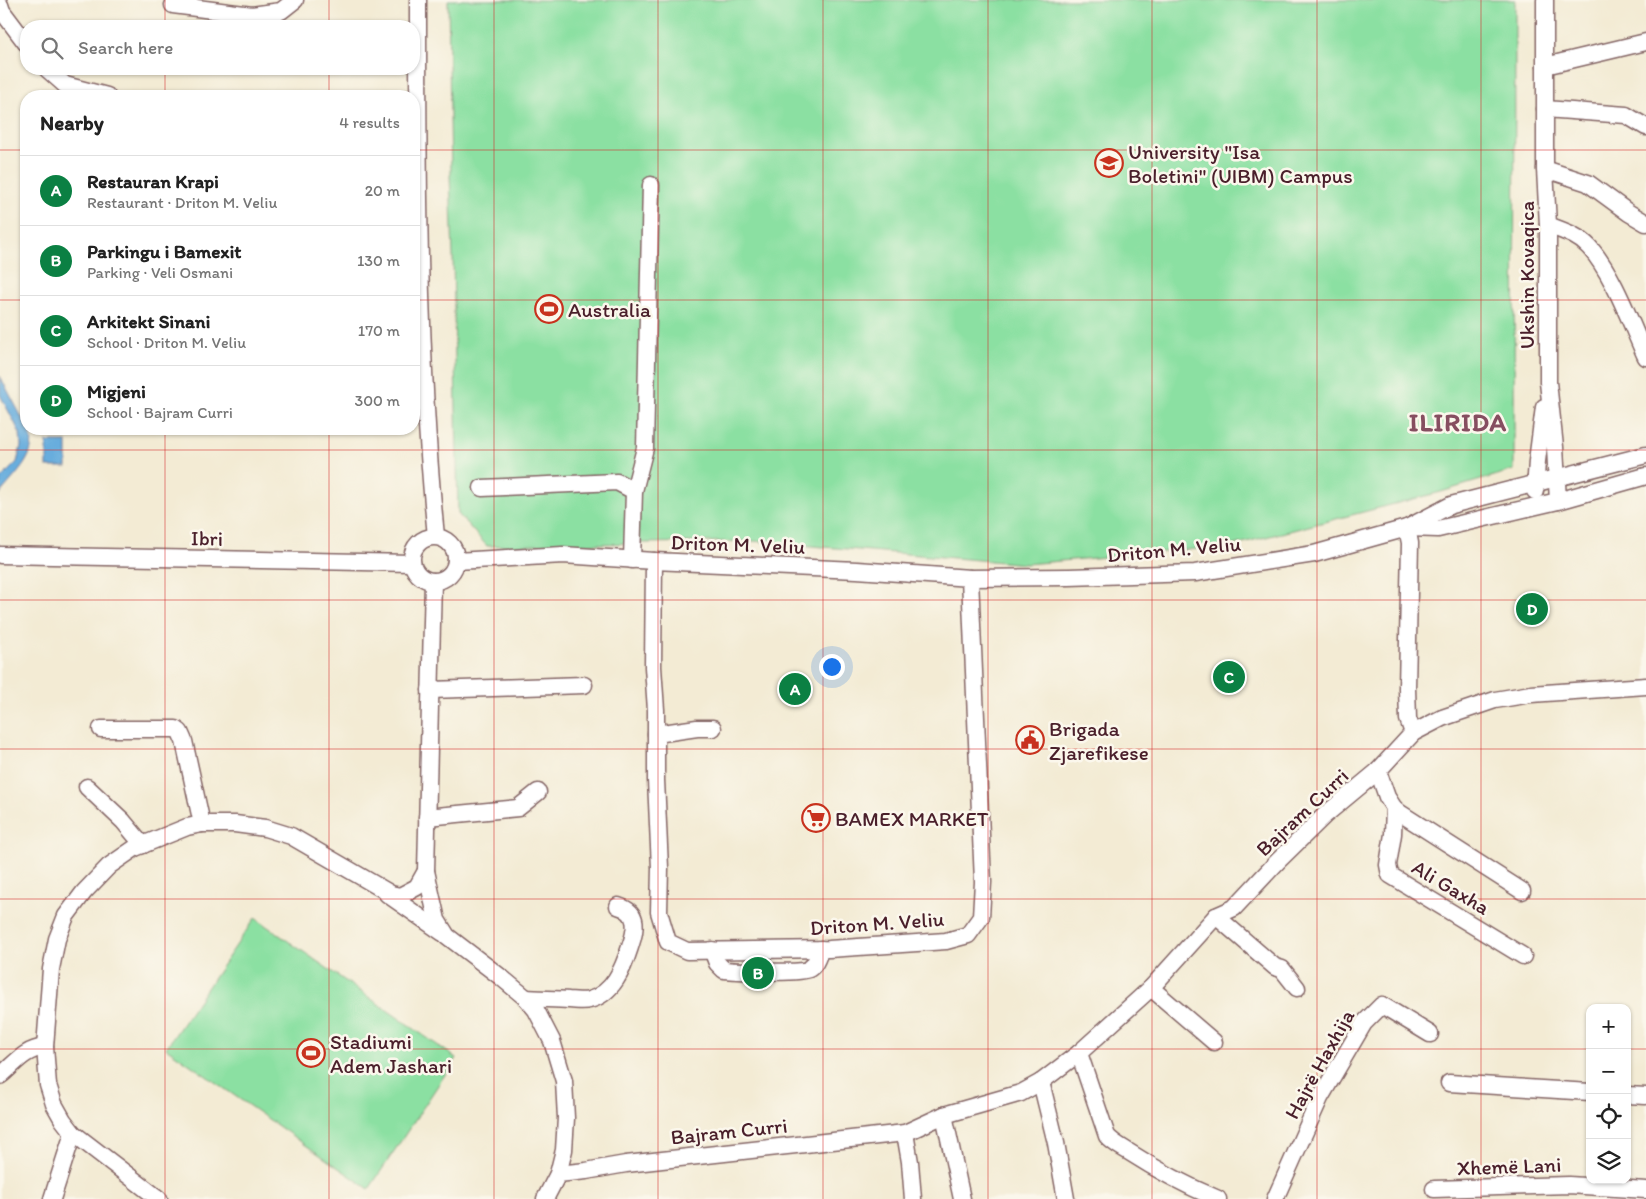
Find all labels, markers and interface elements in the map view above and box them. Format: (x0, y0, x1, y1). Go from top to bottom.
search box (20, 20, 420, 75)
icon: search (38, 34, 66, 62)
text: Search here (78, 36, 173, 59)
text: Nearby (40, 110, 104, 135)
text: 4 results (339, 113, 400, 132)
place label: University "Isa Boletini" (UIBM) Campus (1128, 139, 1353, 188)
school or university icon: University "Isa Boletini" (UIBM) Campus (1094, 148, 1124, 178)
text: Restauran Krapi (87, 170, 219, 193)
text: A (51, 181, 61, 200)
text: 20 m (365, 181, 400, 200)
text: Restaurant · Driton M. Veliu (87, 193, 277, 212)
street label: Ukshin Kovaqica (1514, 201, 1539, 349)
text: Parkingu i Bamexit (87, 240, 241, 263)
text: B (51, 251, 61, 270)
text: 130 m (357, 251, 400, 270)
text: Parking · Veli Osmani (87, 263, 233, 282)
sports icon: Australia (534, 294, 564, 324)
place label: Australia (568, 297, 651, 322)
text: Arkitekt Sinani (87, 310, 210, 333)
text: C (51, 321, 61, 340)
text: 170 m (358, 321, 400, 340)
text: School · Driton M. Veliu (87, 333, 246, 352)
text: Migjeni (87, 380, 146, 403)
text: D (51, 391, 61, 410)
text: 300 m (355, 391, 400, 410)
text: School · Bajram Curri (87, 403, 233, 422)
district label: ILIRIDA (1409, 406, 1507, 438)
street label: Ibri (191, 525, 223, 551)
street label: Driton M. Veliu (670, 529, 806, 559)
street label: Driton M. Veliu (1106, 531, 1242, 567)
pin: D (1516, 590, 1548, 628)
your location (819, 654, 845, 680)
pin: C (1213, 658, 1245, 696)
pin: A (779, 670, 811, 708)
place label: Brigada Zjarefikese (1049, 716, 1149, 765)
public building icon: Brigada Zjarefikese (1015, 725, 1045, 755)
street label: Bajram Curri (1251, 763, 1353, 861)
supermarket icon: BAMEX MARKET (801, 803, 831, 833)
place label: BAMEX MARKET (835, 806, 989, 831)
street label: Ali Gaxha (1408, 854, 1495, 920)
street label: Driton M. Veliu (809, 906, 945, 940)
pin: B (742, 954, 774, 992)
map controls (1586, 1004, 1631, 1184)
button: + (1586, 1004, 1631, 1049)
street label: Hajrë Haxhija (1279, 1005, 1359, 1123)
place label: Stadiumi Adem Jashari (330, 1029, 452, 1078)
sports icon: Stadiumi Adem Jashari (296, 1038, 326, 1068)
button: − (1586, 1049, 1631, 1094)
button: locate (1586, 1094, 1631, 1139)
street label: Bajram Curri (669, 1112, 789, 1150)
button: layers (1586, 1139, 1631, 1184)
street label: Xhemë Lani (1456, 1152, 1562, 1180)

